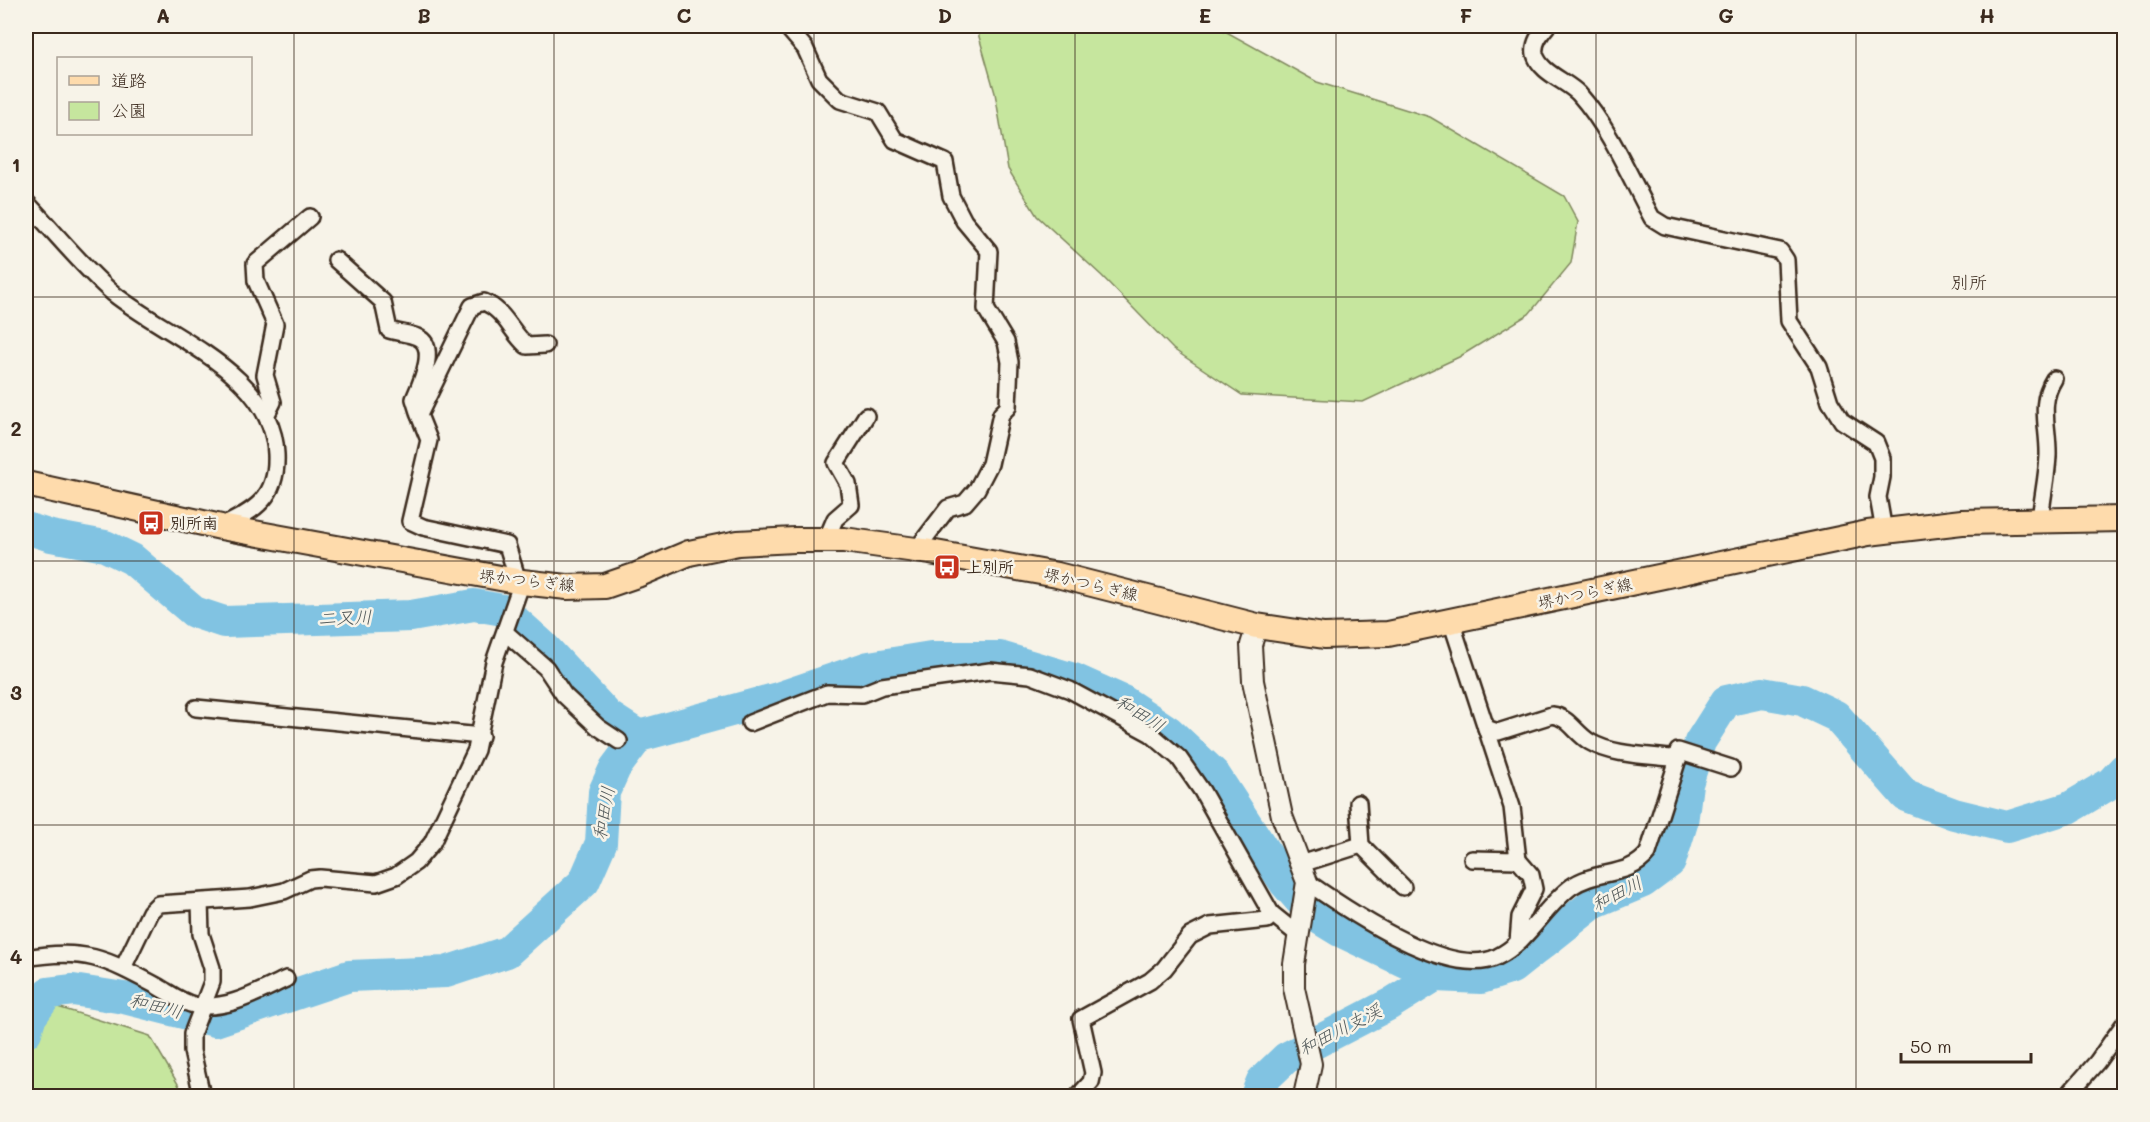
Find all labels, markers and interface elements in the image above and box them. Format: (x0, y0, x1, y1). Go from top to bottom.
text: A (156, 2, 170, 28)
text: B (417, 2, 431, 28)
text: C (677, 2, 692, 28)
text: D (938, 2, 952, 28)
text: E (1199, 2, 1211, 28)
text: F (1460, 2, 1473, 28)
text: G (1718, 2, 1734, 28)
text: H (1979, 2, 1995, 28)
legend (57, 57, 252, 135)
text: 道路 (111, 68, 147, 92)
text: 公園 (111, 98, 147, 122)
text: 1 (12, 151, 20, 177)
district label: 別所 (1951, 270, 1987, 294)
text: 2 (10, 415, 22, 441)
bus stop icon: 別所南 (136, 508, 166, 538)
place label: 別所南 (170, 512, 218, 533)
bus stop icon: 上別所 (932, 552, 962, 582)
place label: 上別所 (966, 556, 1014, 577)
street label: 堺かつらぎ線 (1042, 562, 1140, 605)
street label: 堺かつらぎ線 (478, 564, 576, 595)
street label: 堺かつらぎ線 (1536, 572, 1634, 613)
water label: 二又川 (318, 604, 372, 630)
text: 3 (10, 679, 22, 705)
water label: 和田川 (1111, 689, 1170, 738)
water label: 和田川 (587, 784, 620, 841)
water label: 和田川 (1587, 870, 1646, 916)
text: 4 (10, 943, 23, 969)
water label: 和田川 (127, 987, 185, 1023)
water label: 和田川支渓 (1294, 998, 1386, 1060)
scale bar (1901, 1026, 2032, 1064)
text: 50 m (1910, 1034, 1952, 1058)

